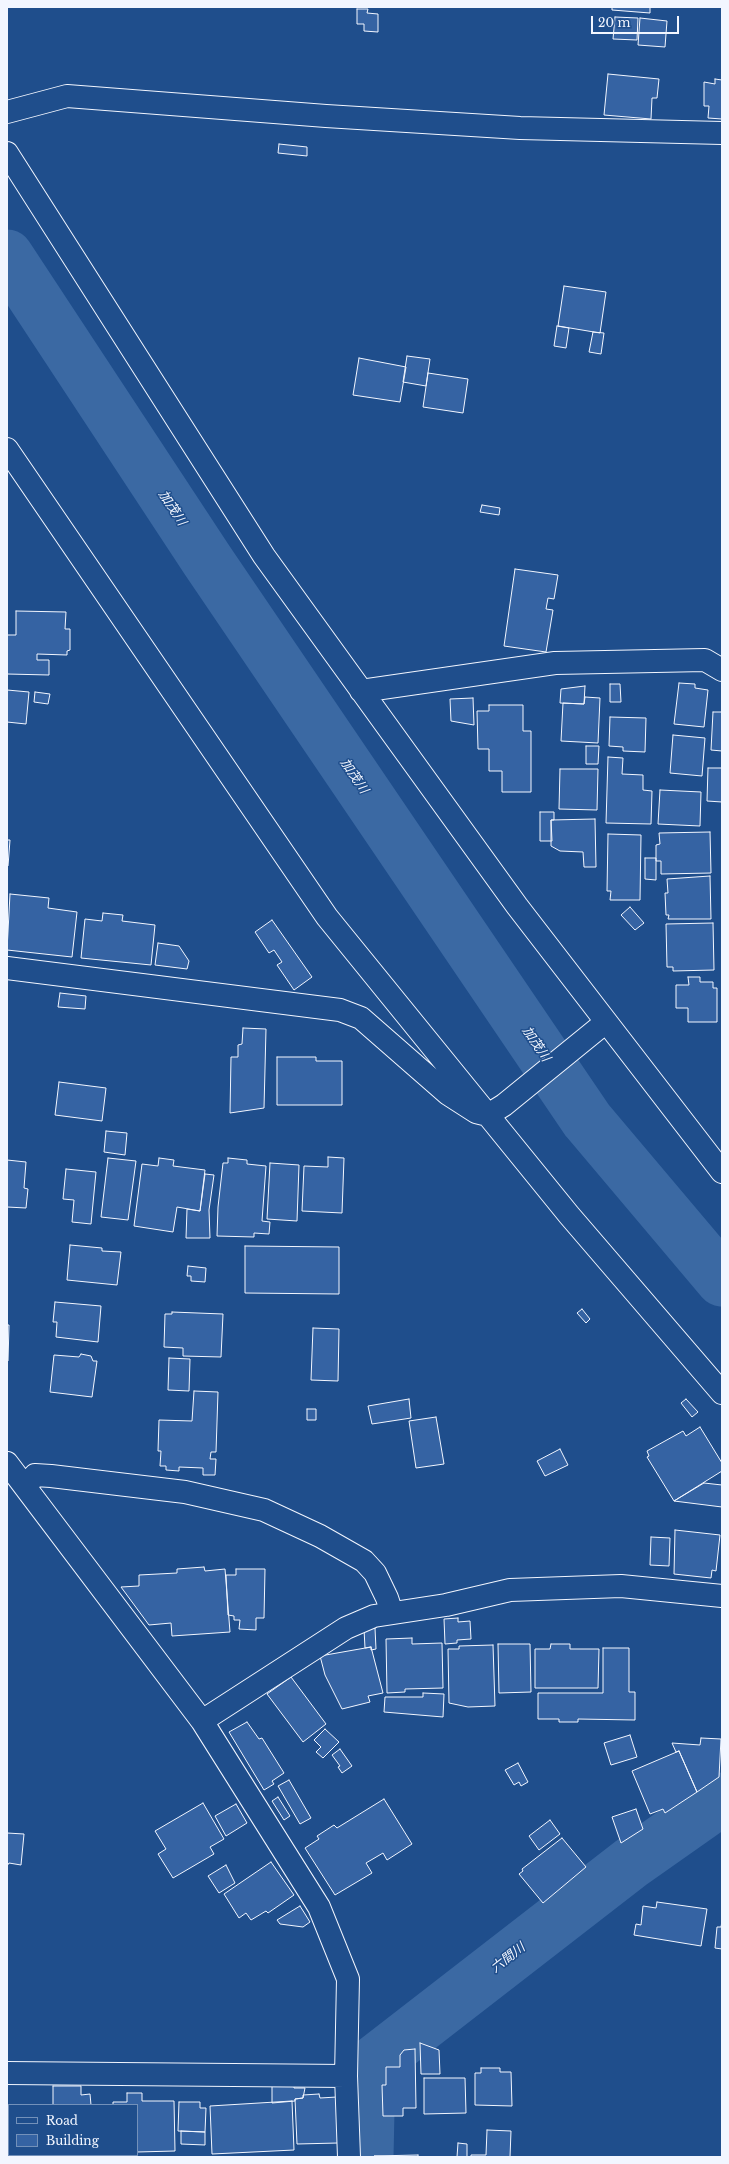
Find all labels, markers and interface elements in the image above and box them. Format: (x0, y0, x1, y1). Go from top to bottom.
scale bar (593, 8, 681, 34)
text: 20 m (598, 15, 630, 30)
water label: 加茂川 (155, 487, 189, 529)
water label: 加茂川 (337, 755, 371, 797)
water label: 加茂川 (519, 1023, 553, 1065)
water label: 六間川 (488, 1940, 528, 1976)
legend (8, 2104, 138, 2156)
text: Road (46, 2113, 78, 2128)
text: Building (46, 2133, 99, 2148)

